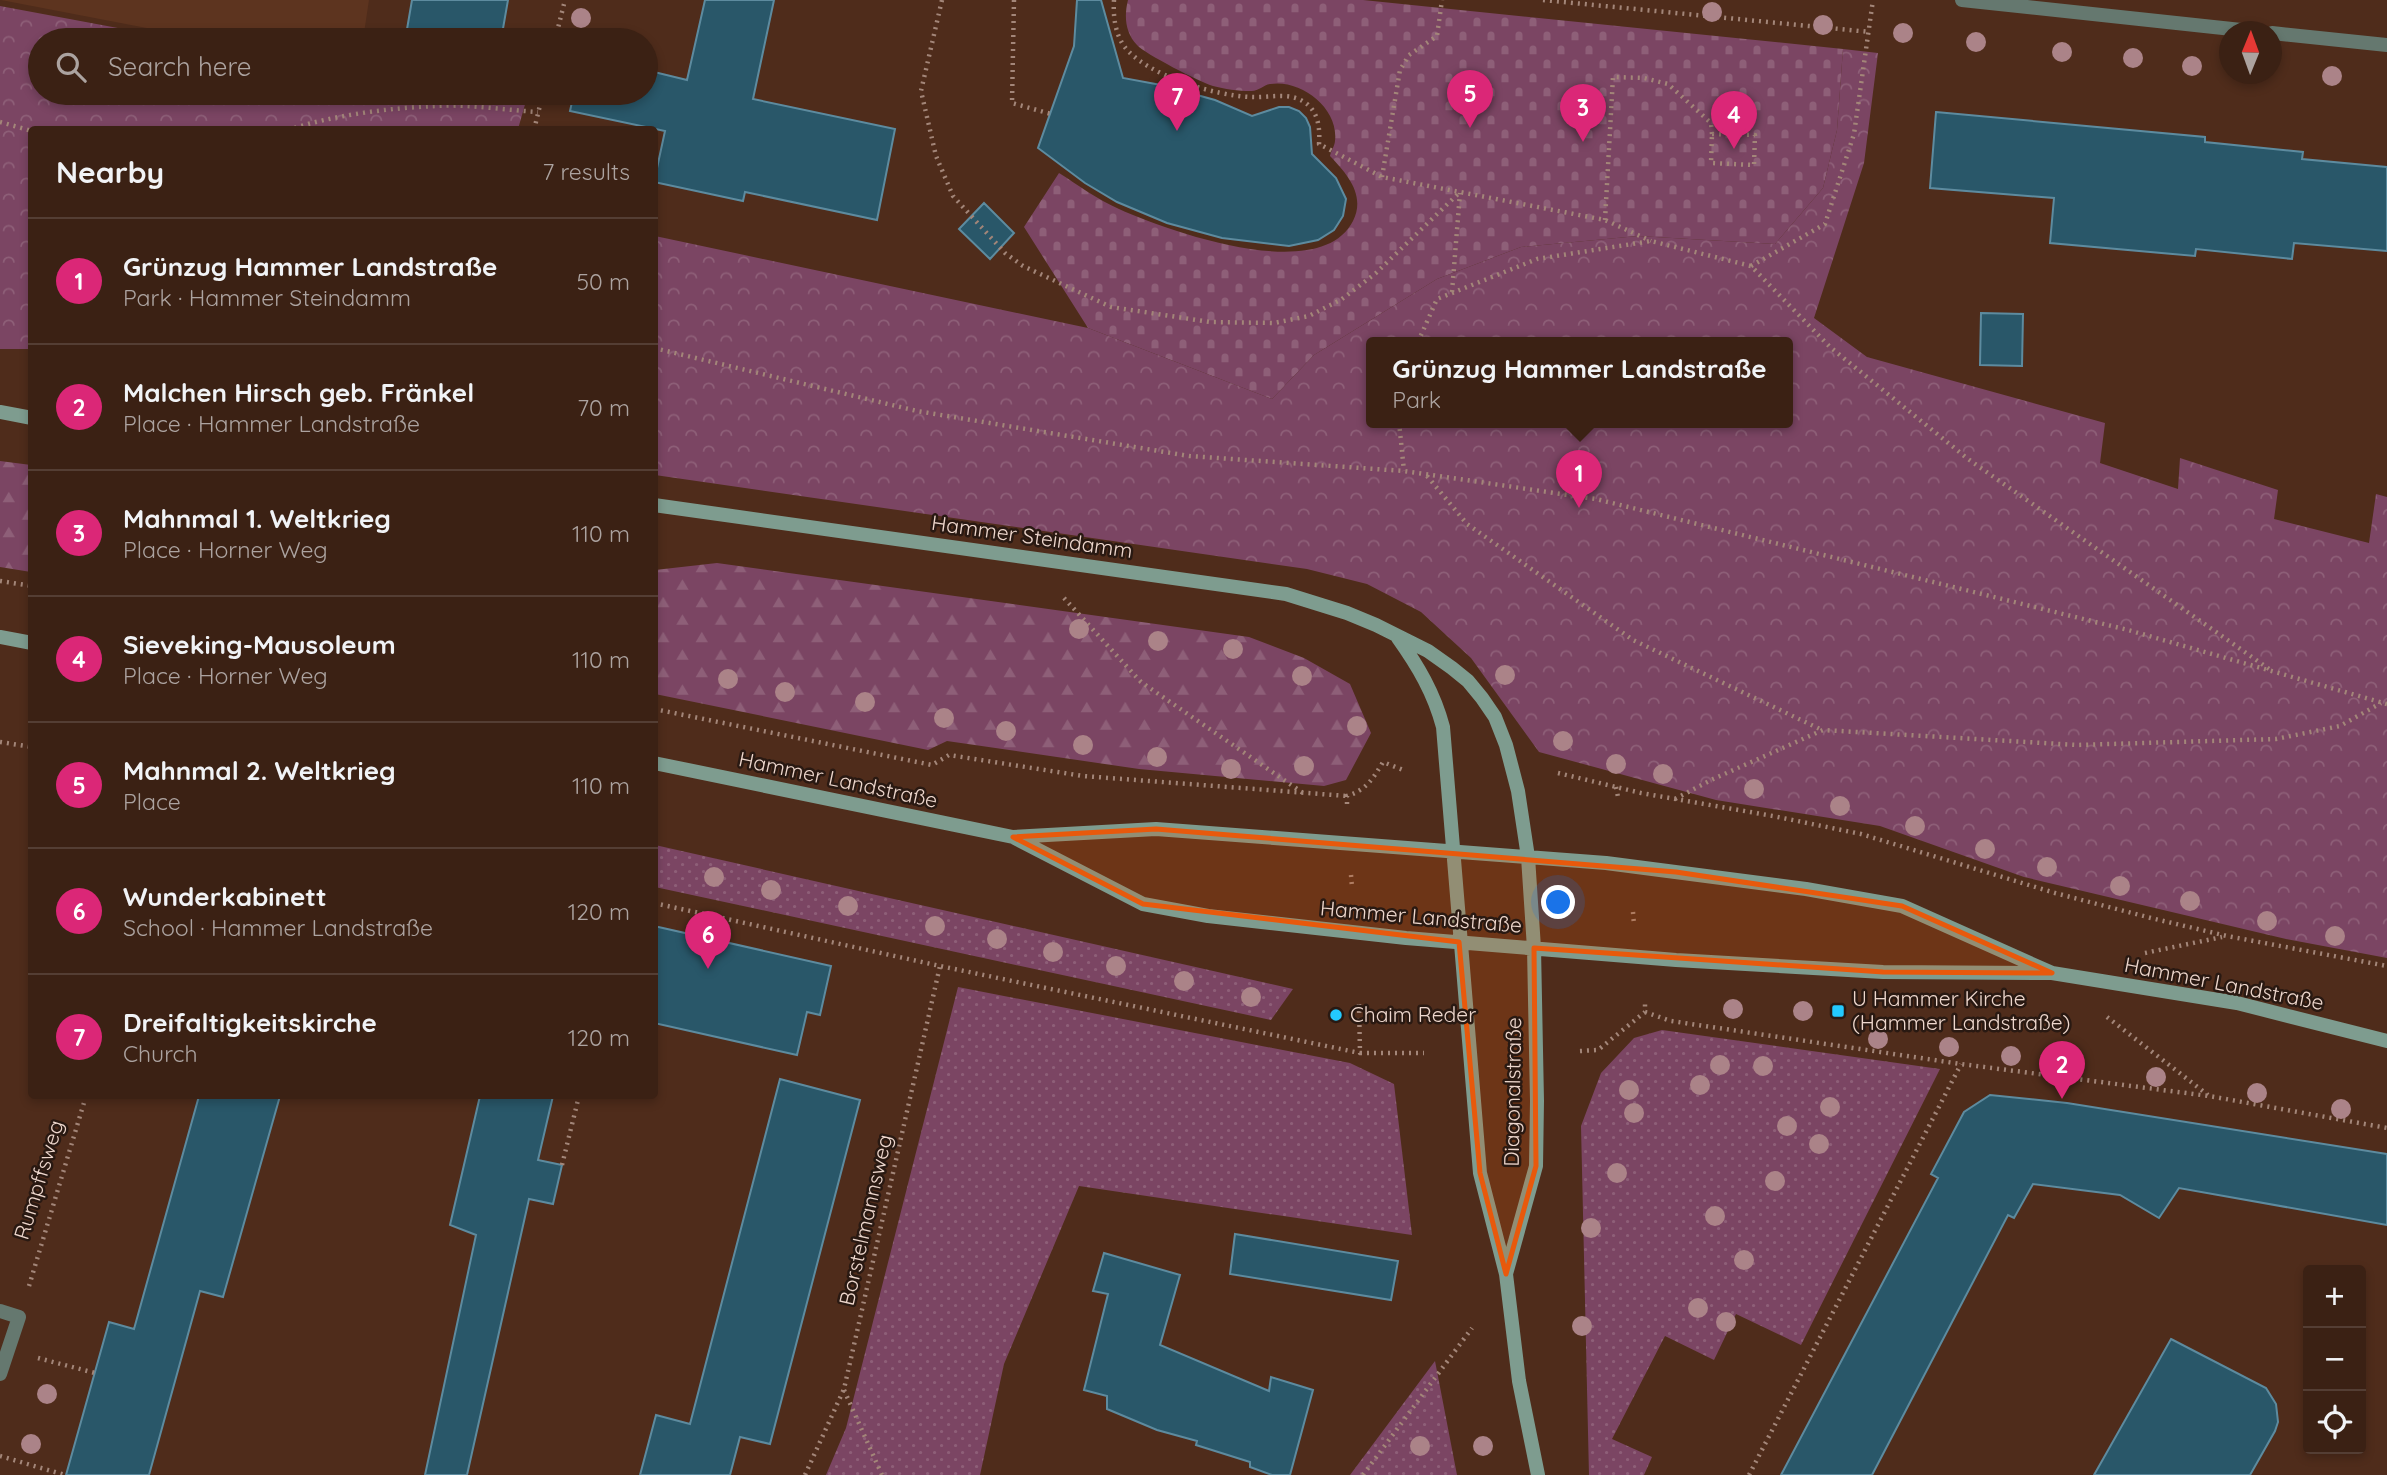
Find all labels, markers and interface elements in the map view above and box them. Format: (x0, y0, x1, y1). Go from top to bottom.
north arrow (2219, 21, 2282, 84)
search box (28, 28, 658, 105)
icon: search (52, 48, 90, 86)
text: Search here (108, 50, 252, 83)
pin: 5 (1447, 70, 1493, 128)
pin: 7 (1154, 73, 1200, 131)
pin: 3 (1560, 84, 1606, 142)
pin: 4 (1711, 91, 1757, 149)
text: Nearby (56, 153, 164, 191)
text: 7 results (542, 157, 630, 186)
text: Grünzug Hammer Landstraße (123, 250, 497, 283)
text: 1 (75, 267, 83, 296)
text: 50 m (577, 267, 630, 296)
text: Park · Hammer Steindamm (123, 283, 411, 312)
popup (1366, 337, 1793, 428)
text: Grünzug Hammer Landstraße (1392, 352, 1767, 385)
text: Malchen Hirsch geb. Fränkel (123, 376, 474, 409)
text: Park (1392, 385, 1441, 414)
text: 2 (72, 393, 86, 422)
text: 70 m (577, 393, 630, 422)
text: Place · Hammer Landstraße (123, 409, 420, 438)
pin: 1 (1556, 450, 1602, 508)
text: Mahnmal 1. Weltkrieg (123, 502, 391, 535)
street label: Hammer Steindamm (930, 509, 1134, 563)
text: 3 (73, 519, 85, 548)
text: 110 m (572, 519, 630, 548)
text: Place · Horner Weg (123, 535, 328, 564)
text: Sieveking-Mausoleum (123, 628, 396, 661)
text: 4 (72, 645, 86, 674)
text: 110 m (572, 645, 630, 674)
text: Place · Horner Weg (123, 661, 328, 690)
street label: Hammer Landstraße (736, 745, 940, 813)
text: Mahnmal 2. Weltkrieg (123, 754, 396, 787)
text: 5 (72, 771, 86, 800)
text: 110 m (572, 771, 630, 800)
text: Place (123, 787, 181, 816)
text: Wunderkabinett (123, 880, 327, 913)
your location (1541, 885, 1575, 919)
street label: Hammer Landstraße (1319, 894, 1523, 938)
text: 6 (73, 897, 85, 926)
text: 120 m (568, 897, 630, 926)
pin: 6 (685, 911, 731, 969)
text: School · Hammer Landstraße (123, 913, 433, 942)
street label: Hammer Landstraße (2122, 951, 2326, 1015)
place label: U Hammer Kirche (Hammer Landstraße) (1852, 985, 2070, 1035)
place label: Chaim Reder (1350, 1001, 1476, 1027)
marker: U Hammer Kirche (Hammer Landstraße) (1830, 1003, 1846, 1019)
text: Dreifaltigkeitskirche (123, 1006, 377, 1039)
marker: Chaim Reder (1328, 1007, 1344, 1023)
street label: Diagonalstraße (1498, 1017, 1526, 1167)
text: 7 (73, 1023, 85, 1052)
text: 120 m (568, 1023, 630, 1052)
text: Church (123, 1039, 198, 1068)
pin: 2 (2039, 1041, 2085, 1099)
street label: Rumpffsweg (8, 1117, 69, 1242)
street label: Borstelmannsweg (833, 1132, 897, 1308)
map controls (2303, 1265, 2366, 1454)
button: + (2303, 1265, 2366, 1328)
button: − (2303, 1328, 2366, 1391)
button: locate (2303, 1391, 2366, 1454)

